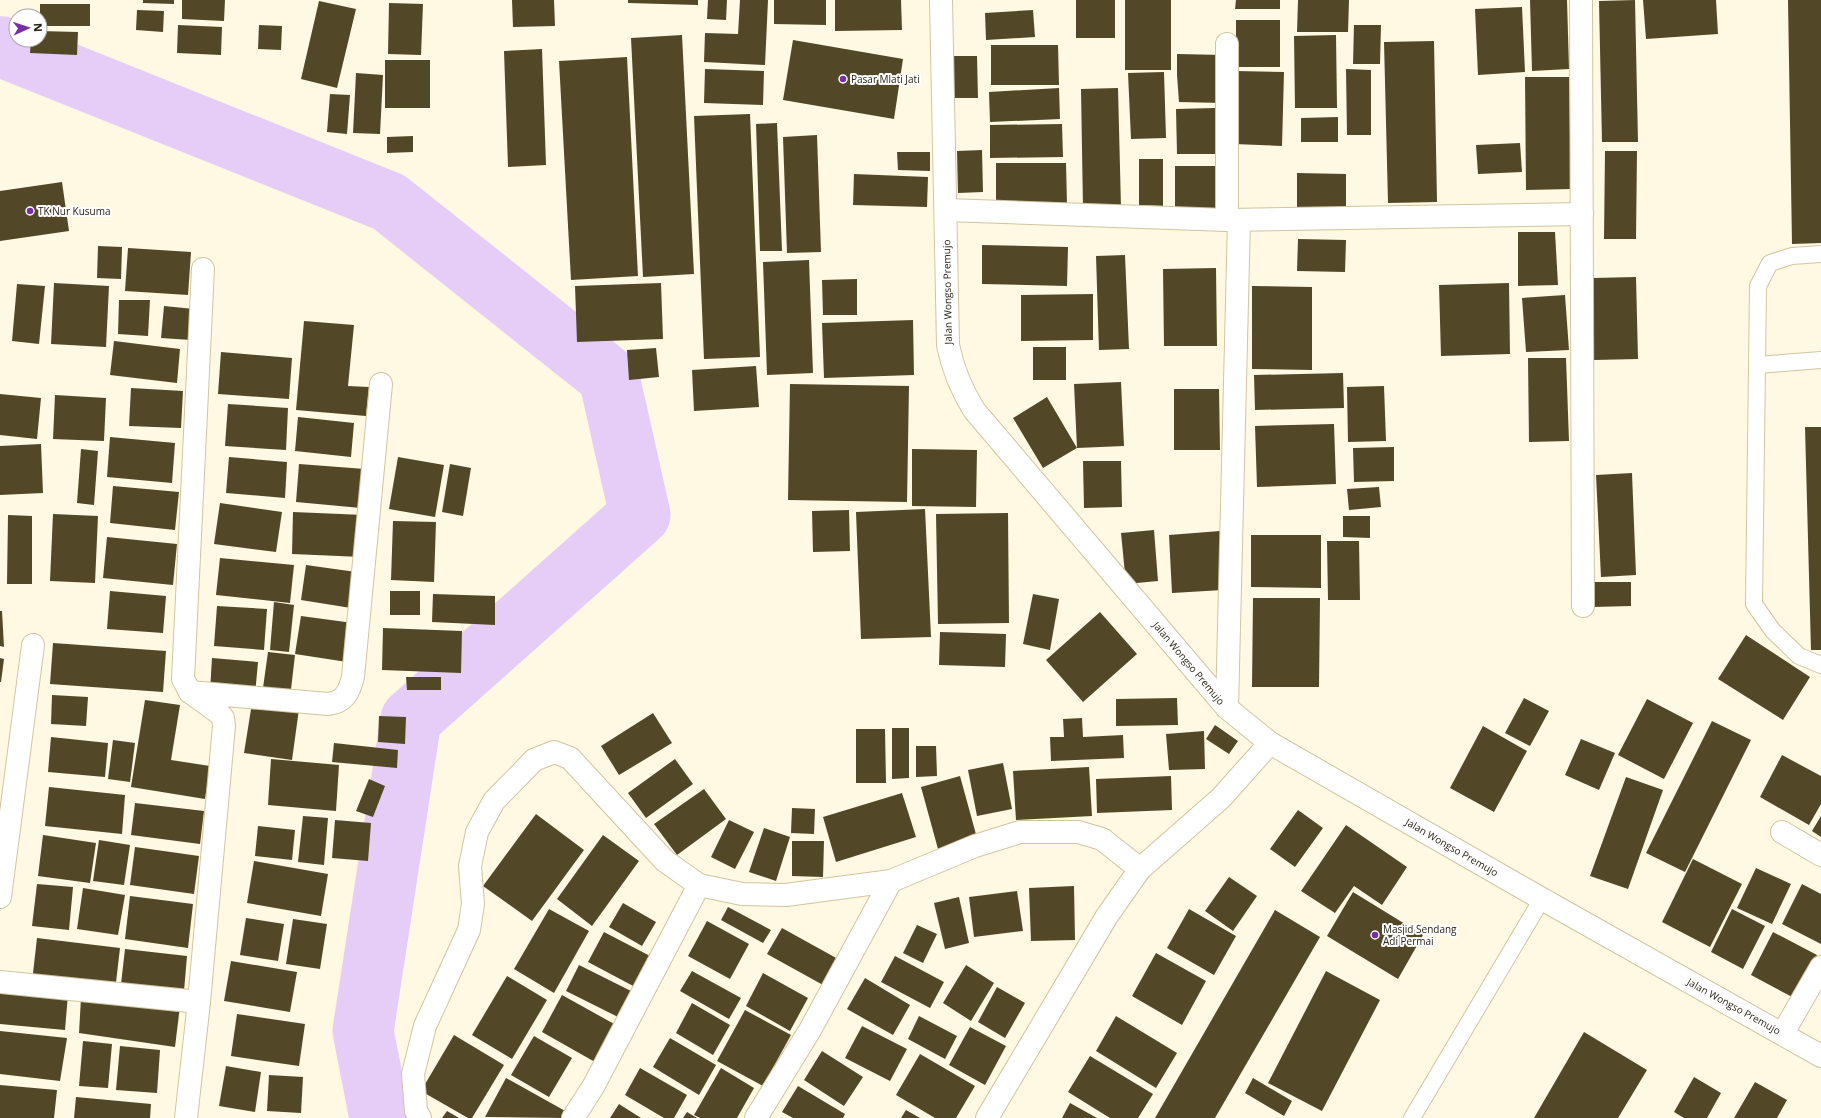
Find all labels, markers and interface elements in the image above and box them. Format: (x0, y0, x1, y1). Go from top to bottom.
north arrow (8, 8, 48, 48)
text: N (31, 23, 46, 32)
place label: Pasar Mlati Jati (851, 72, 920, 86)
marker: Pasar Mlati Jati (838, 74, 848, 84)
place label: TK Nur Kusuma (38, 204, 111, 218)
marker: TK Nur Kusuma (25, 206, 35, 216)
street label: Jalan Wongso Premujo (939, 239, 955, 346)
street label: Jalan Wongso Premujo (1149, 618, 1228, 708)
street label: Jalan Wongso Premujo (1402, 814, 1501, 879)
place label: Masjid Sendang Adi Permai (1383, 922, 1457, 948)
marker: Masjid Sendang Adi Permai (1370, 930, 1380, 940)
street label: Jalan Wongso Premujo (1684, 974, 1783, 1038)

